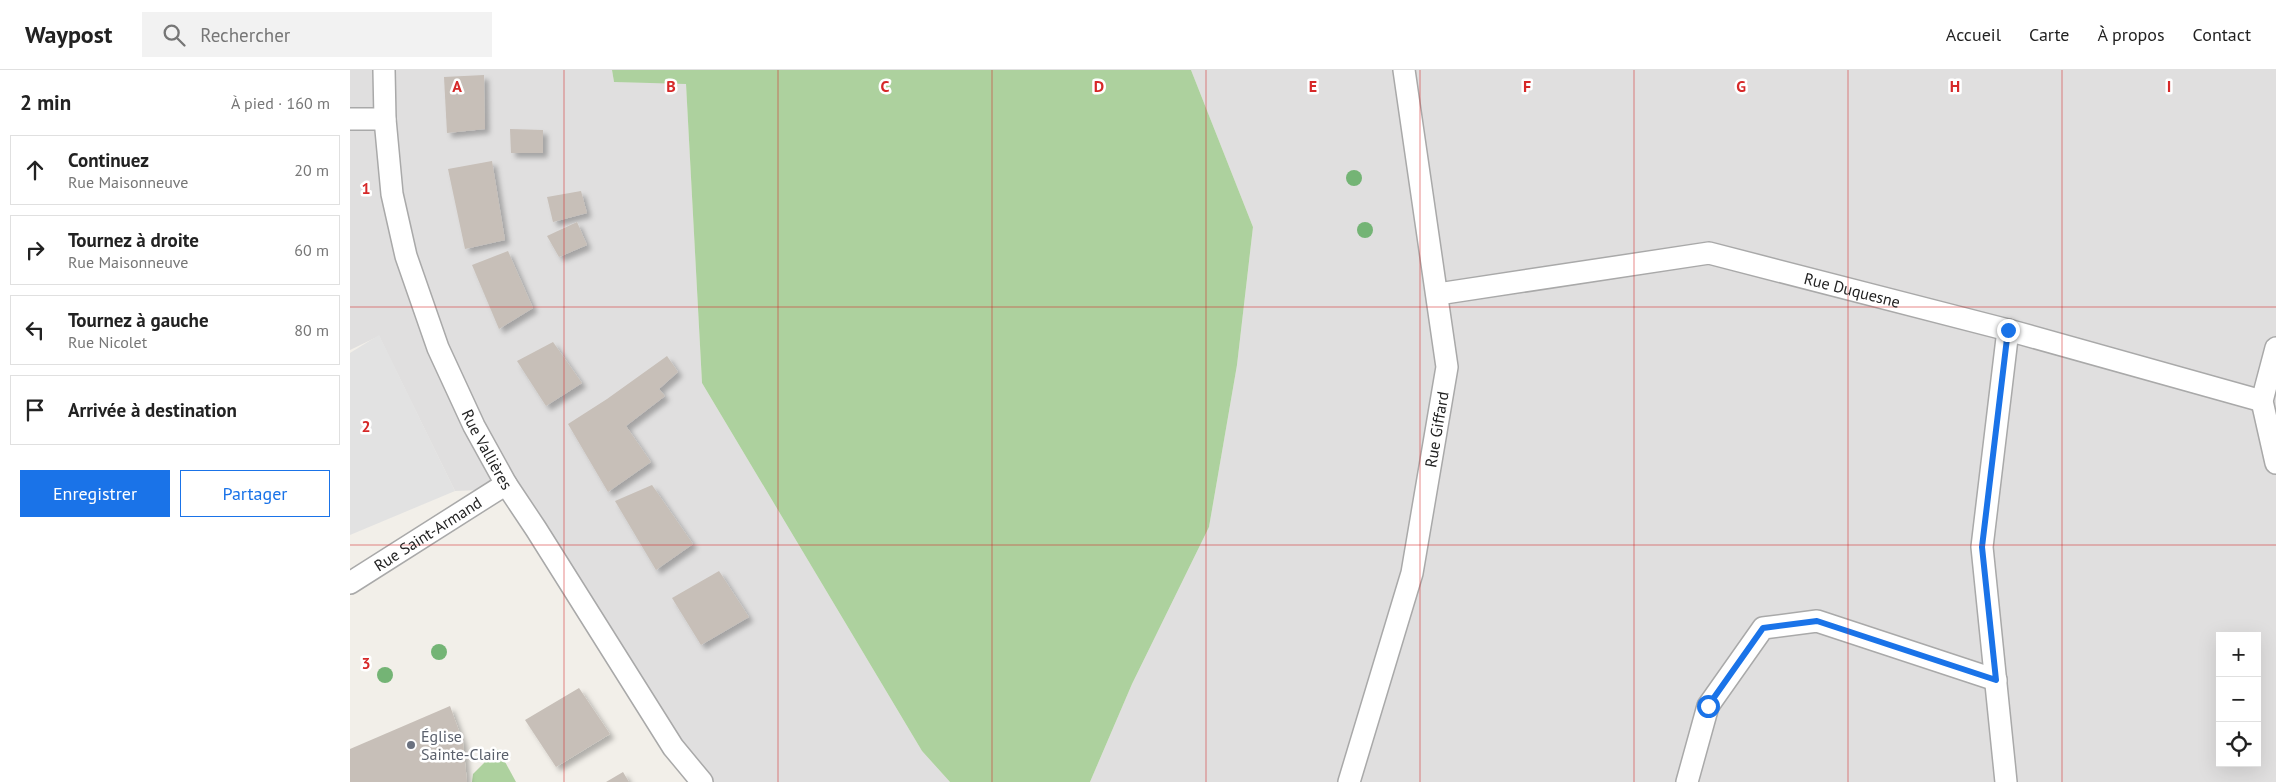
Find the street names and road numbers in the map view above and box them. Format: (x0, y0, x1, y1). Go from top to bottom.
street label: Rue Duquesne (1802, 268, 1902, 312)
street label: Rue Giffard (1420, 390, 1453, 469)
street label: Rue Vallières (458, 406, 517, 494)
street label: Rue Saint-Armand (370, 492, 485, 575)

